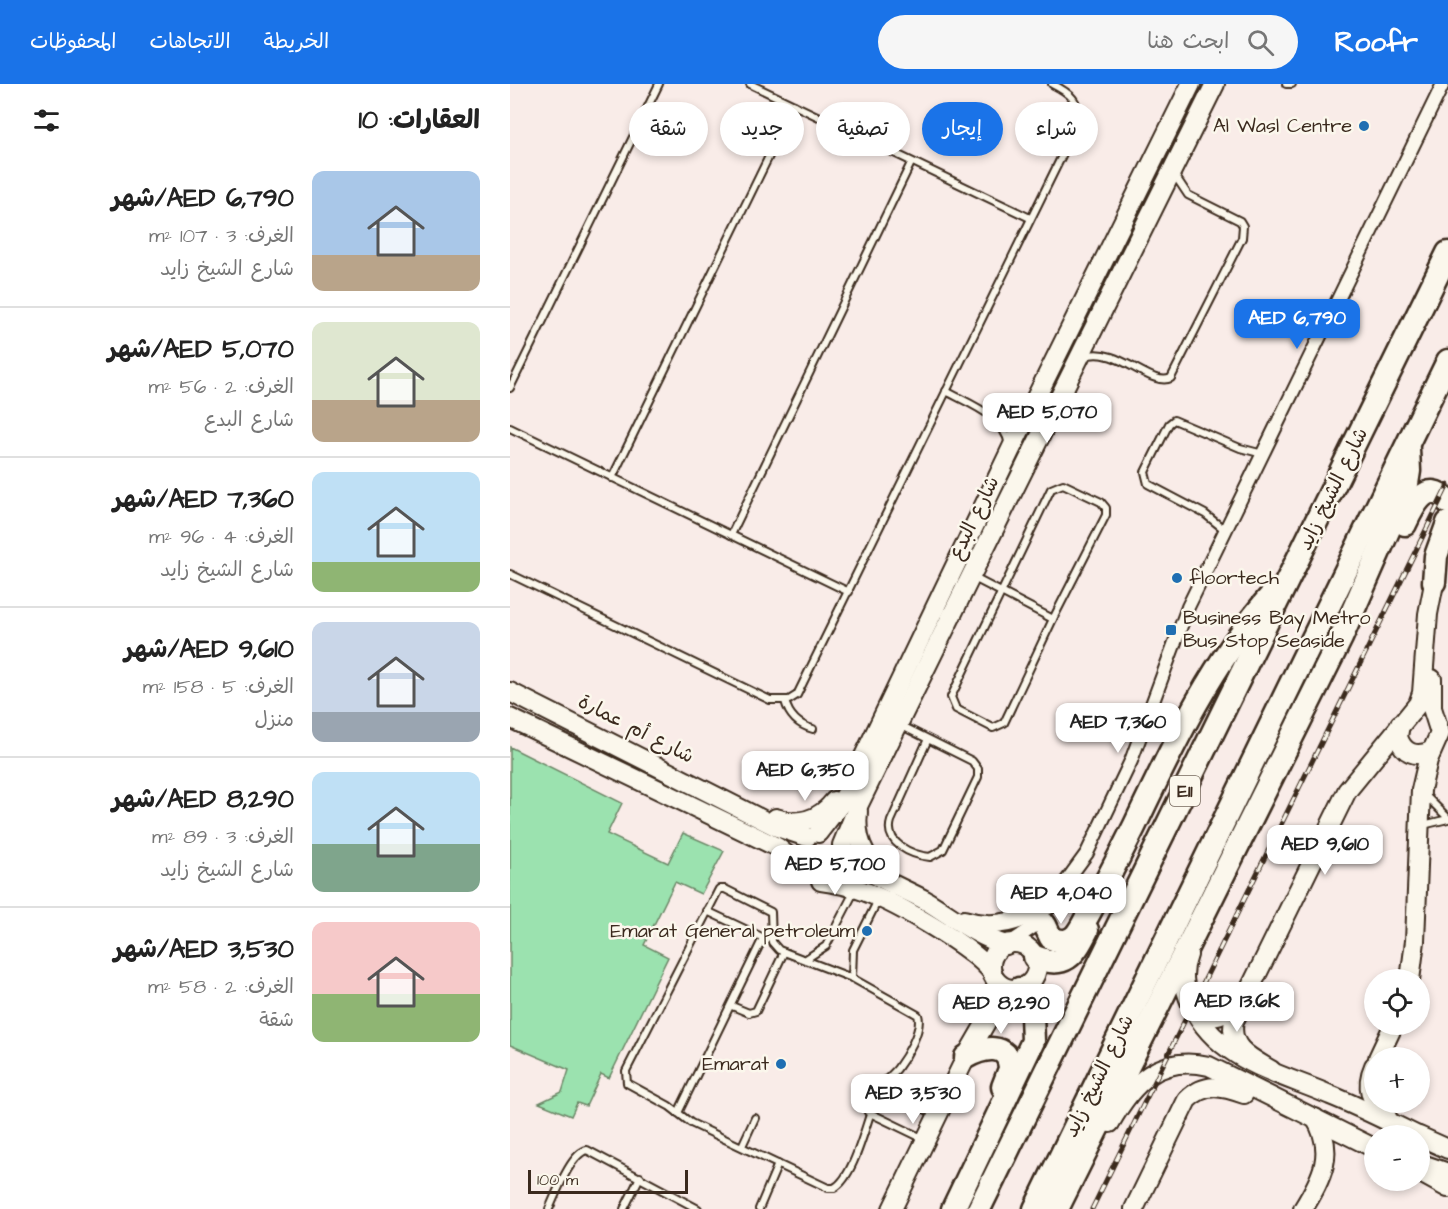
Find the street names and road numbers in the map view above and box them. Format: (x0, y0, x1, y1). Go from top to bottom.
street label: شارع الشيخ زايد (1291, 423, 1375, 555)
street label: شارع البدع (942, 471, 1006, 565)
street label: شارع أم عمارة (573, 688, 699, 770)
road number: E11 (1170, 776, 1200, 806)
street label: شارع الشيخ زايد (1057, 1010, 1141, 1142)

